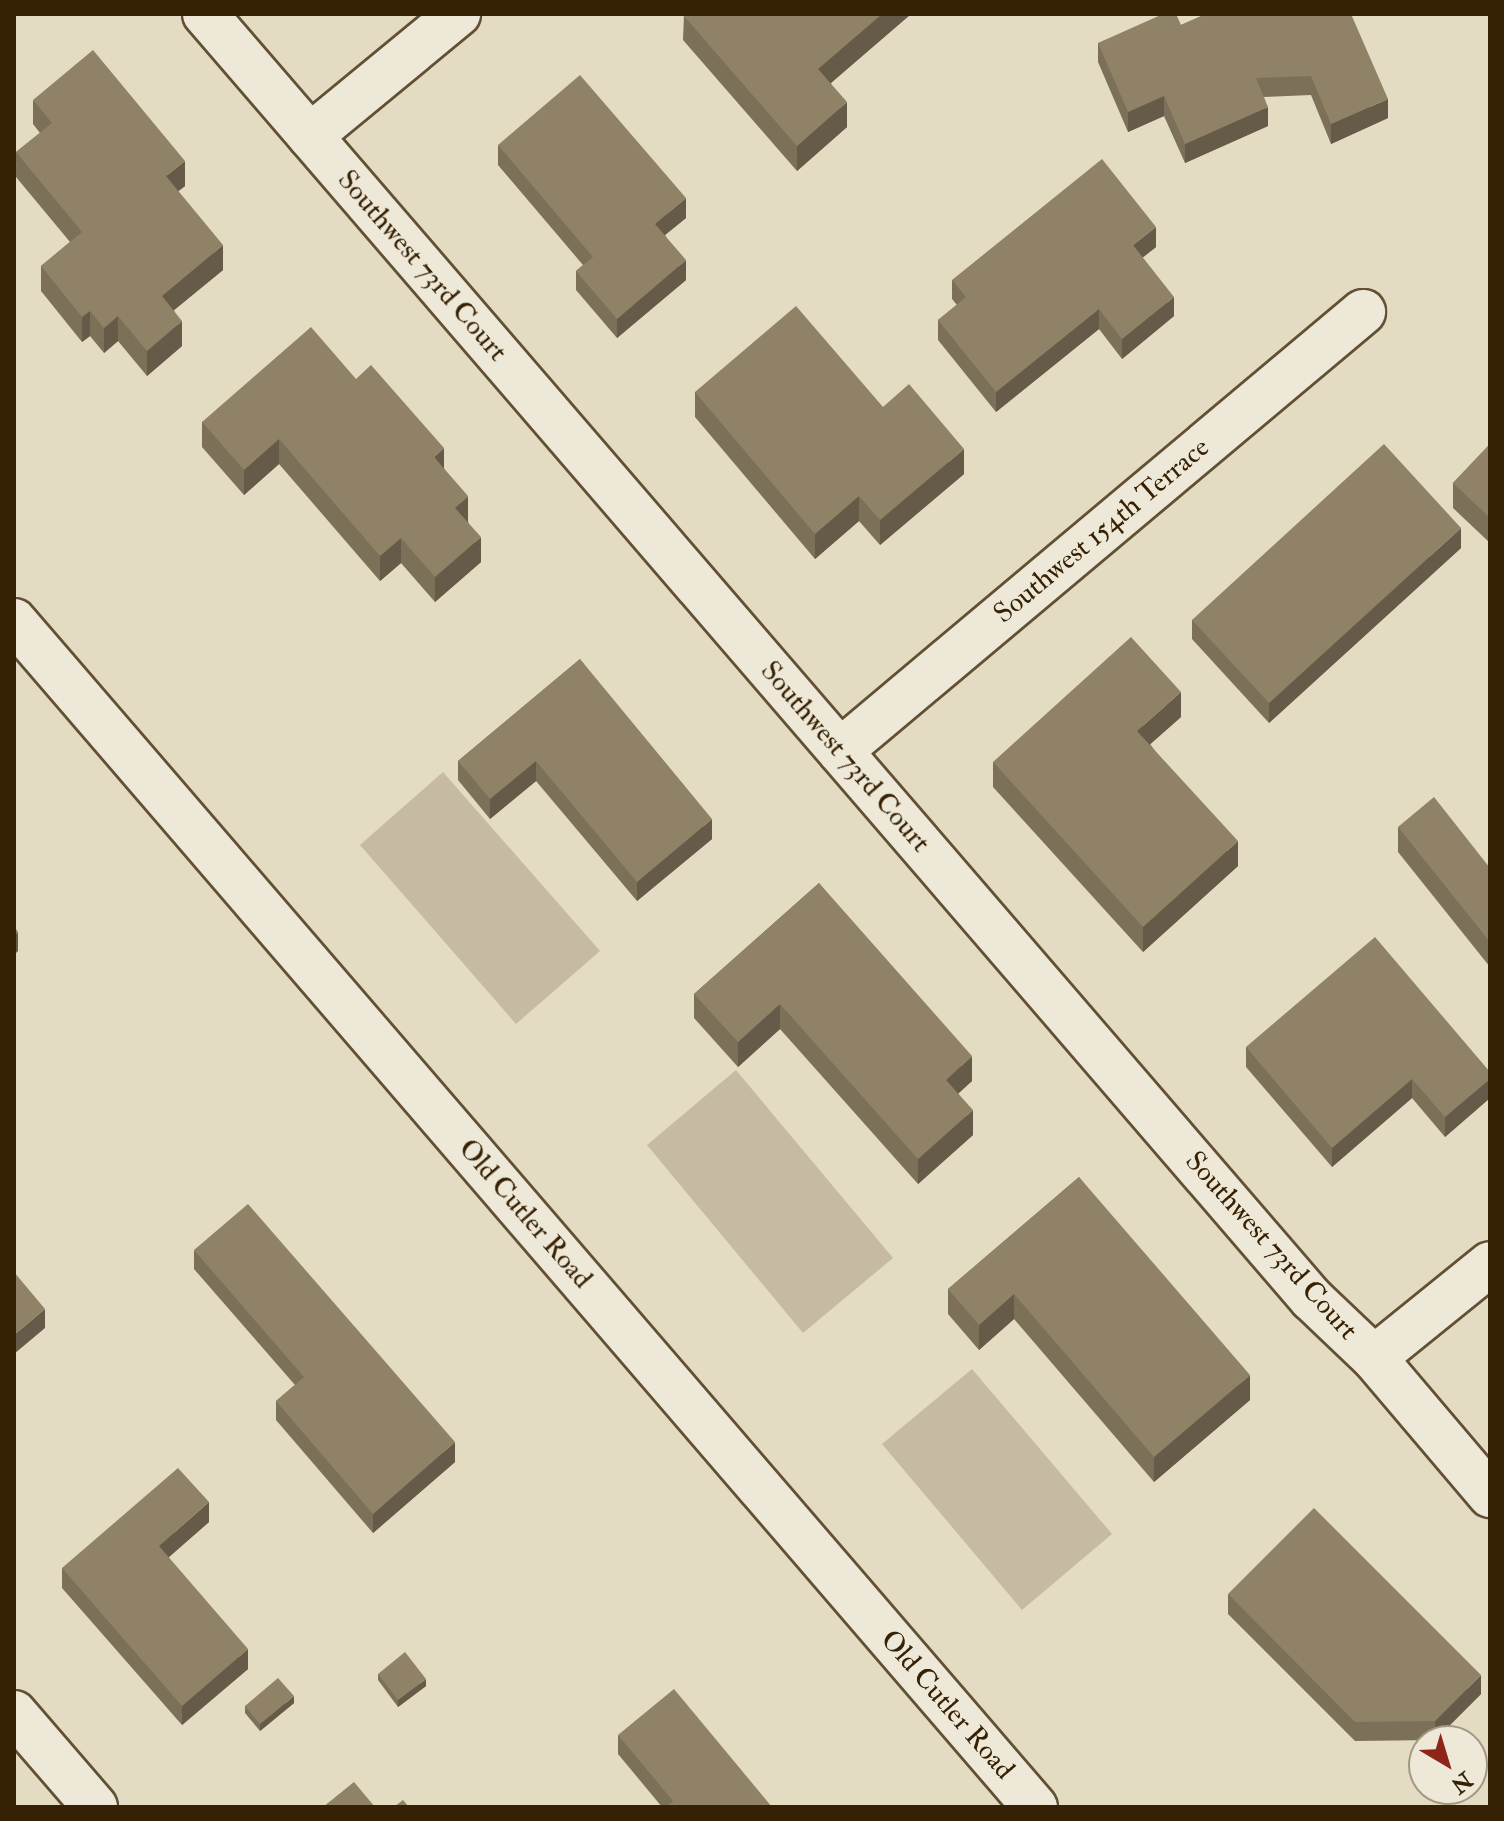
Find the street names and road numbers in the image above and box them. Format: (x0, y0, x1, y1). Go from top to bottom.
street label: Southwest 73rd Court (330, 164, 514, 368)
street label: Southwest 154th Terrace (987, 431, 1217, 631)
street label: Southwest 73rd Court (753, 655, 937, 859)
street label: Old Cutler Road (451, 1133, 599, 1295)
street label: Southwest 73rd Court (1178, 1145, 1364, 1347)
street label: Old Cutler Road (873, 1624, 1021, 1786)

